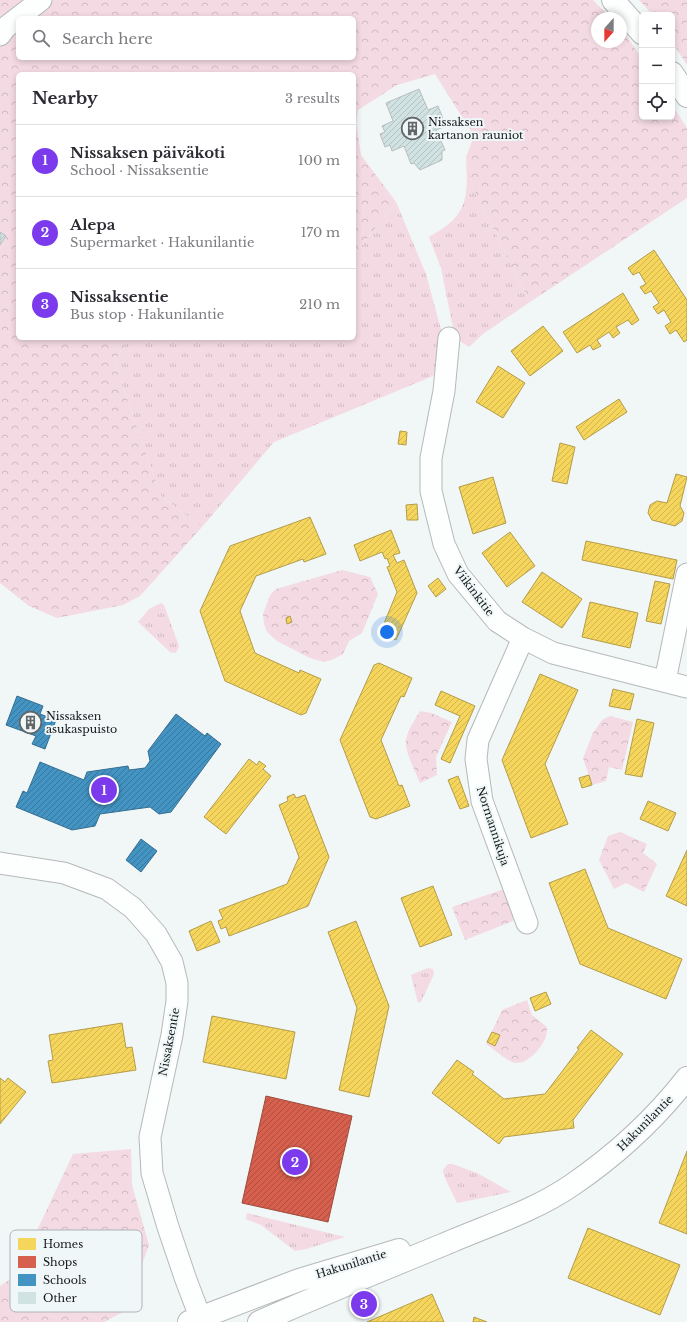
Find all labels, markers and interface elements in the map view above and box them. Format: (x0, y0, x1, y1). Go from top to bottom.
north arrow (591, 12, 627, 48)
map controls (639, 12, 675, 120)
button: + (639, 12, 675, 48)
search box (16, 16, 356, 60)
icon: search (30, 27, 52, 49)
text: Search here (62, 29, 153, 48)
button: − (639, 48, 675, 84)
button: locate (639, 84, 675, 120)
text: Nearby (32, 88, 98, 109)
text: 3 results (285, 90, 340, 107)
building icon: Nissaksen kartanon rauniot (399, 115, 425, 141)
place label: Nissaksen kartanon rauniot (428, 115, 524, 142)
text: Nissaksen päiväkoti (70, 143, 225, 162)
text: 1 (42, 152, 48, 169)
text: 100 m (298, 152, 340, 169)
text: School · Nissaksentie (70, 162, 209, 179)
text: Alepa (70, 215, 115, 234)
text: 2 (41, 224, 49, 241)
text: 170 m (301, 224, 340, 241)
text: Supermarket · Hakunilantie (70, 234, 255, 251)
text: Nissaksentie (70, 287, 168, 306)
text: 3 (41, 296, 49, 313)
text: 210 m (299, 296, 340, 313)
text: Bus stop · Hakunilantie (70, 306, 224, 323)
street label: Viikinkitie (450, 562, 497, 619)
your location (377, 622, 397, 642)
building icon: Nissaksen asukaspuisto (18, 709, 44, 735)
place label: Nissaksen asukaspuisto (46, 709, 117, 736)
pin: 1 (91, 775, 117, 805)
street label: Normannikuja (474, 785, 513, 868)
street label: Nissaksentie (155, 1007, 183, 1077)
street label: Hakunilantie (614, 1092, 676, 1154)
pin: 2 (282, 1147, 308, 1177)
legend (10, 1230, 142, 1312)
text: Homes (43, 1237, 83, 1251)
street label: Hakunilantie (314, 1247, 388, 1281)
text: Shops (43, 1255, 77, 1269)
text: Schools (43, 1273, 87, 1287)
pin: 3 (351, 1289, 377, 1319)
text: Other (43, 1291, 77, 1305)

